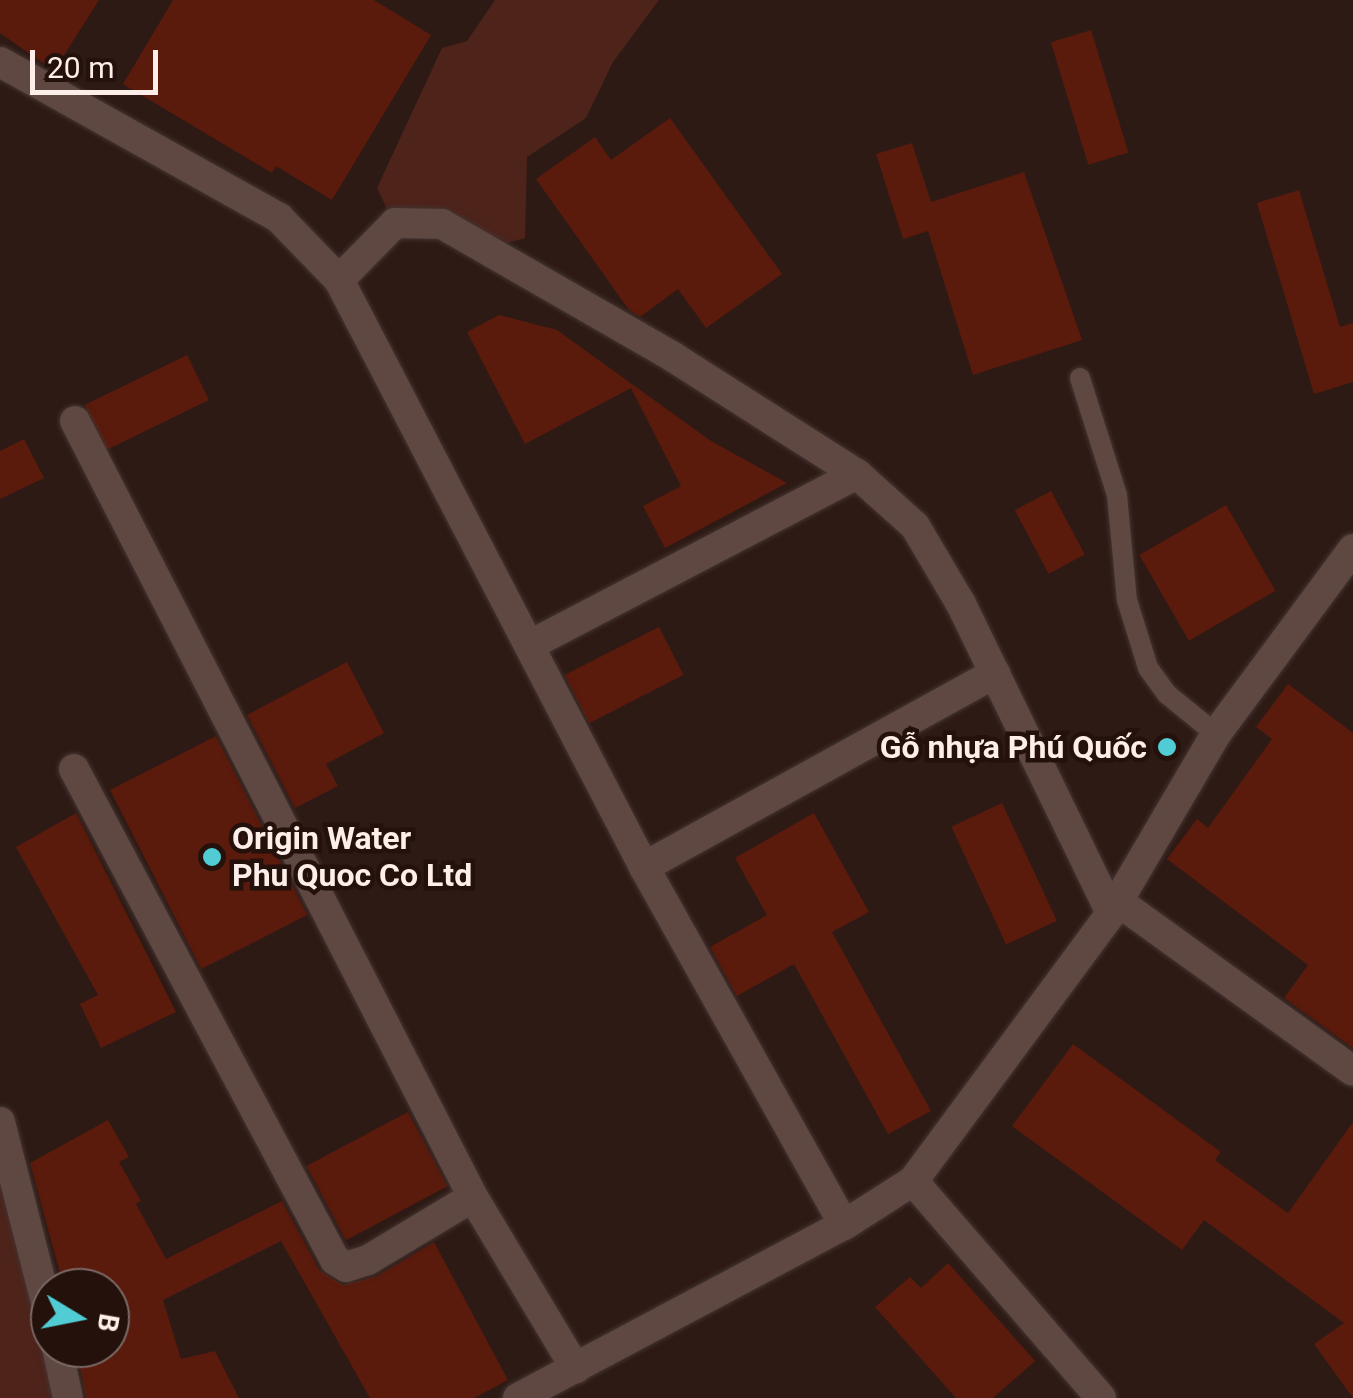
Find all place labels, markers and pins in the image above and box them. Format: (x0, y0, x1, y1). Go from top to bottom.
place label: Gỗ nhựa Phú Quốc (880, 728, 1147, 766)
marker: Gỗ nhựa Phú Quốc (1156, 736, 1178, 758)
place label: Origin Water Phu Quoc Co Ltd (232, 820, 472, 895)
marker: Origin Water Phu Quoc Co Ltd (201, 846, 223, 868)

